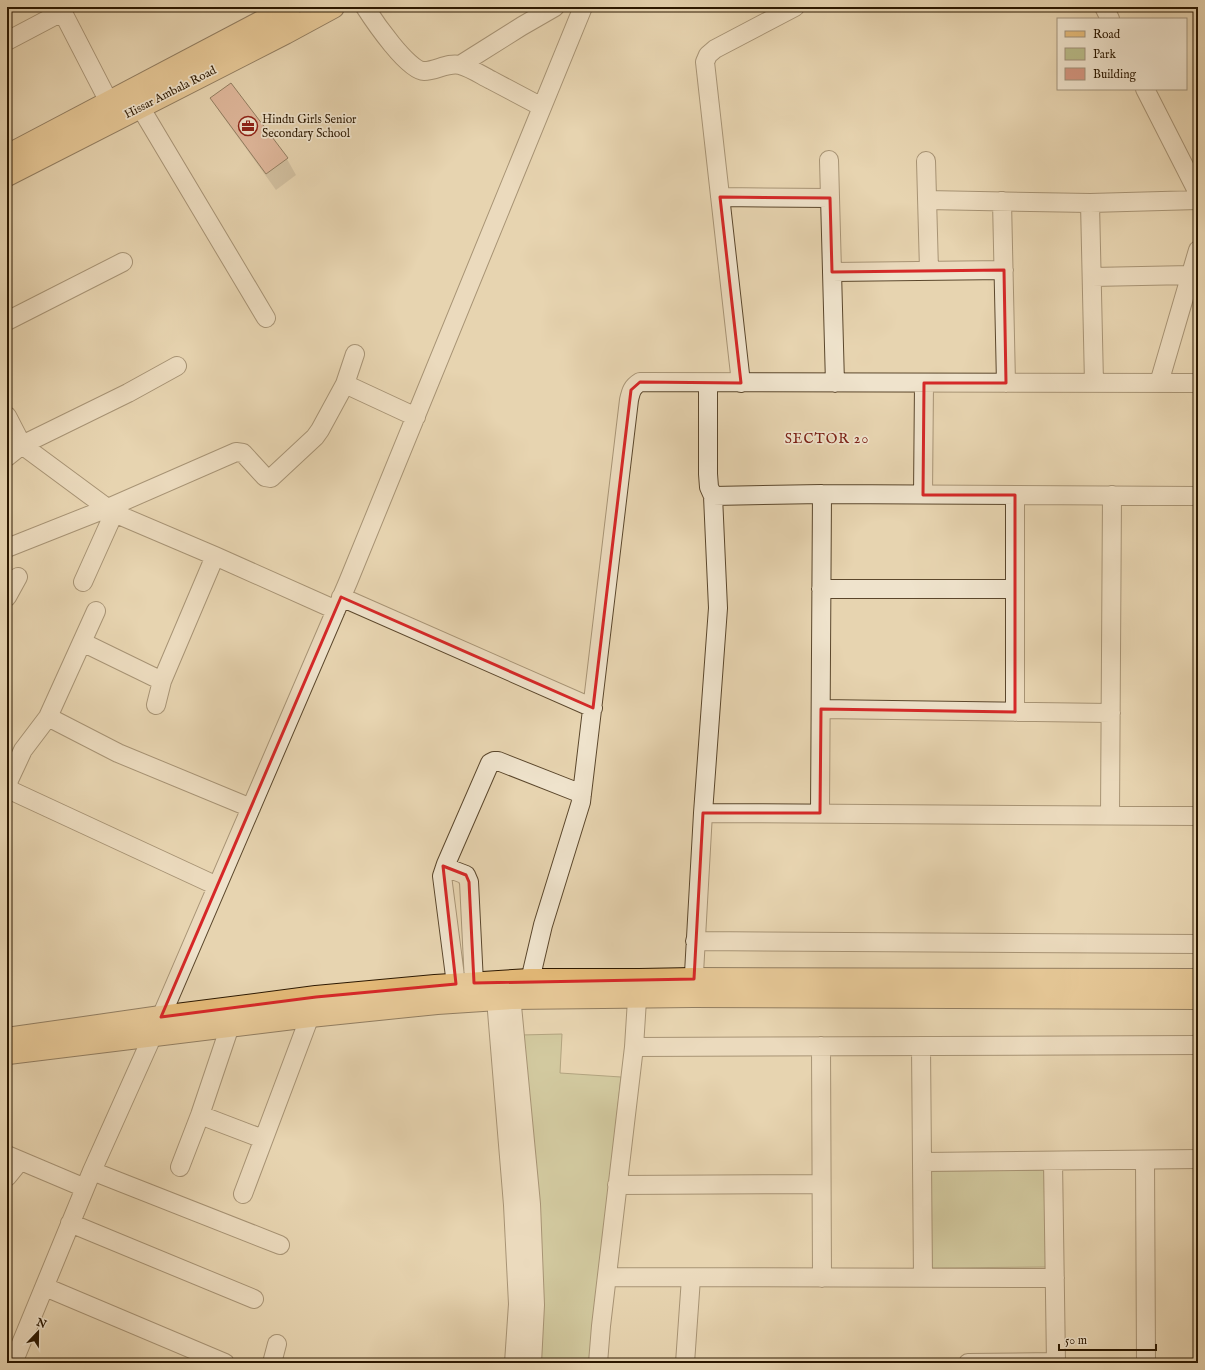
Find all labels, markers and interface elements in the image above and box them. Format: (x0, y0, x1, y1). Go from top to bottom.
legend (1057, 18, 1187, 90)
text: Road (1093, 27, 1121, 42)
text: Park (1093, 47, 1116, 62)
street label: Hissar Ambala Road (122, 62, 219, 122)
text: Building (1093, 67, 1137, 82)
place label: Hindu Girls Senior Secondary School (262, 112, 357, 141)
office icon: Hindu Girls Senior Secondary School (237, 115, 259, 137)
district label: SECTOR 20 (785, 430, 869, 448)
north arrow (18, 1312, 58, 1352)
text: N (33, 1315, 49, 1332)
scale bar (1059, 1326, 1156, 1352)
text: 50 m (1065, 1333, 1087, 1348)

